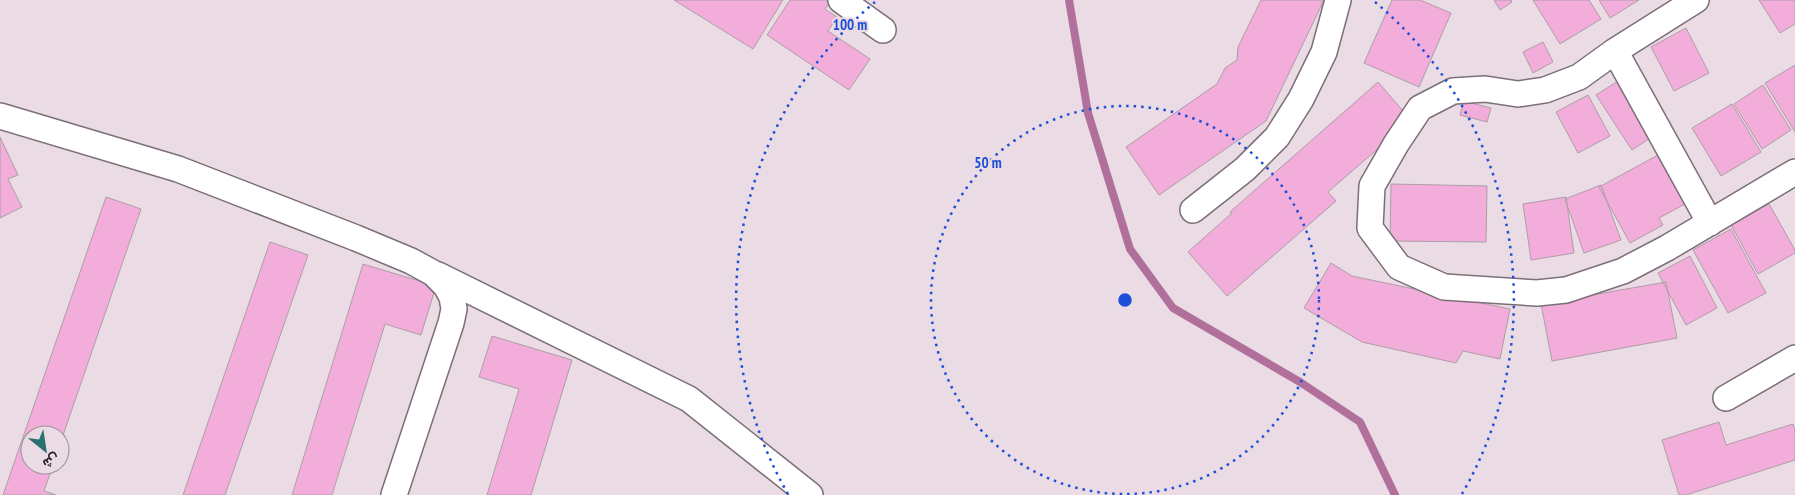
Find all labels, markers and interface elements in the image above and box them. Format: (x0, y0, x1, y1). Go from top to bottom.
text: 100 m (833, 15, 867, 34)
text: 50 m (974, 153, 1002, 172)
centre of rings (1116, 291, 1134, 309)
north arrow (20, 425, 70, 475)
text: ش (40, 449, 63, 473)

